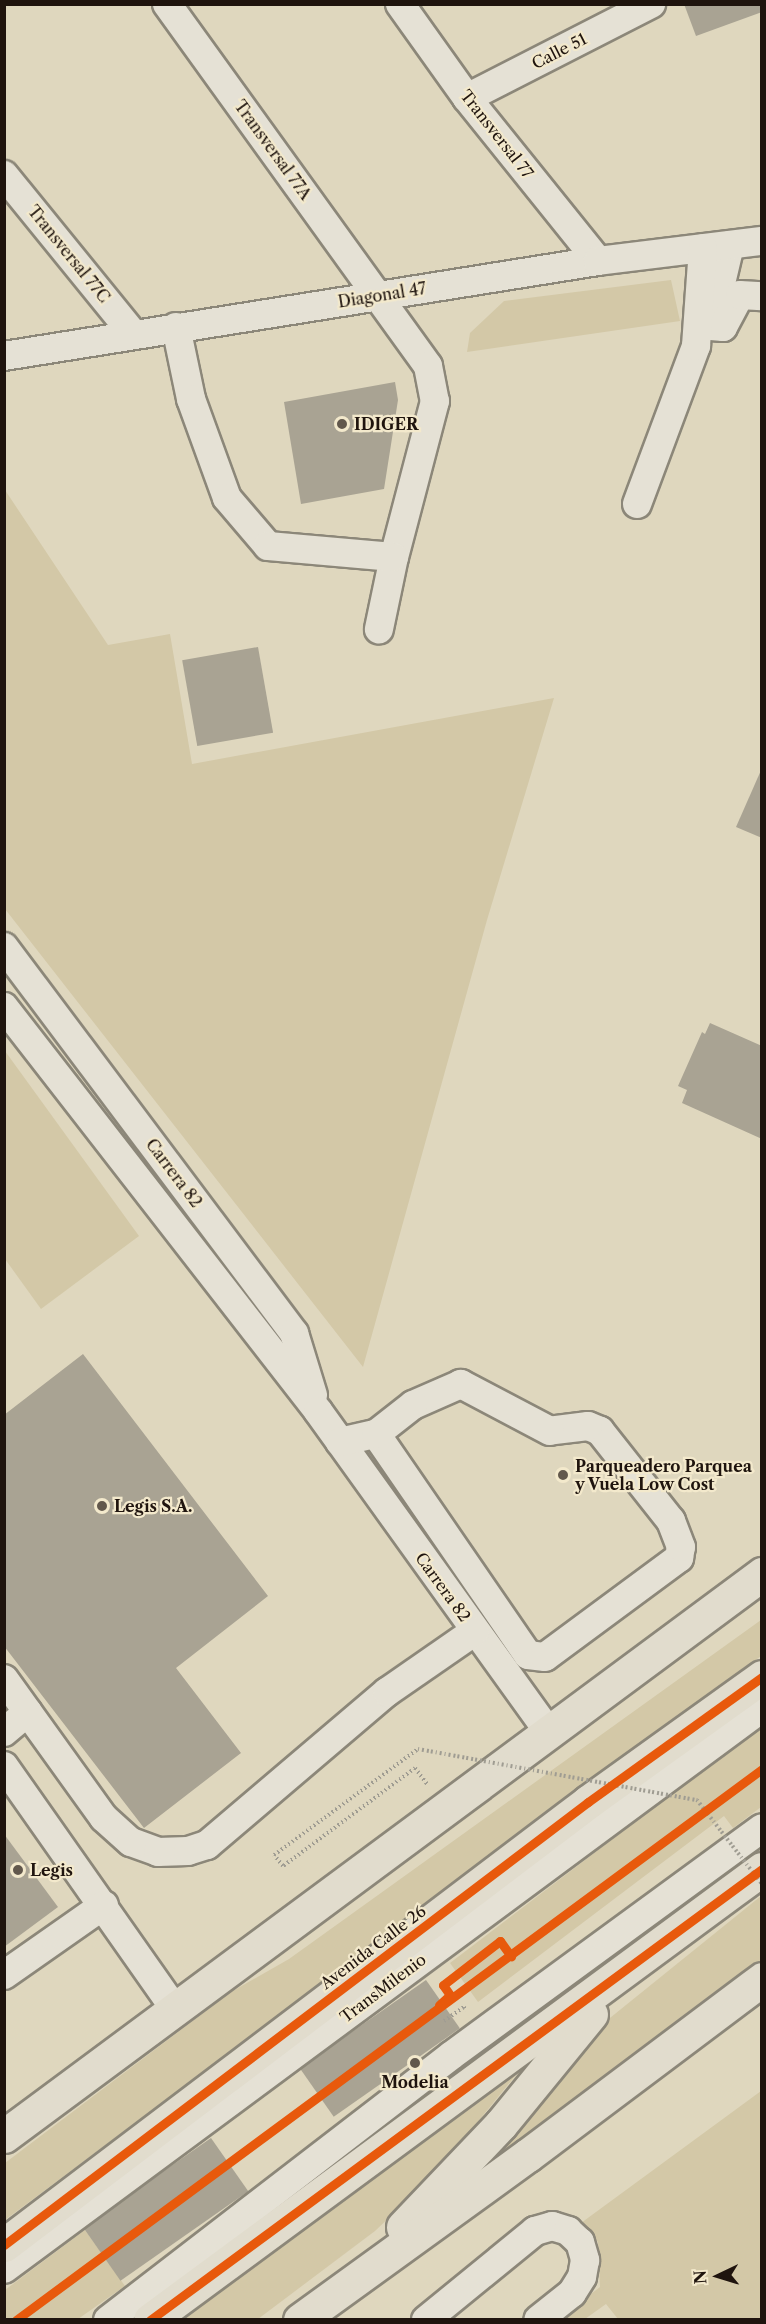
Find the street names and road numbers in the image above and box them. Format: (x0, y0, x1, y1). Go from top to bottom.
street label: Calle 51 (528, 29, 590, 73)
street label: Transversal 77 (456, 86, 538, 182)
street label: Transversal 77A (230, 96, 316, 204)
street label: Transversal 77C (24, 202, 114, 306)
street label: Diagonal 47 (337, 279, 427, 311)
street label: Carrera 82 (142, 1135, 206, 1211)
street label: Carrera 82 (411, 1549, 475, 1625)
street label: Avenida Calle 26 (316, 1901, 430, 1993)
street label: TransMilenio (336, 1950, 430, 2026)

